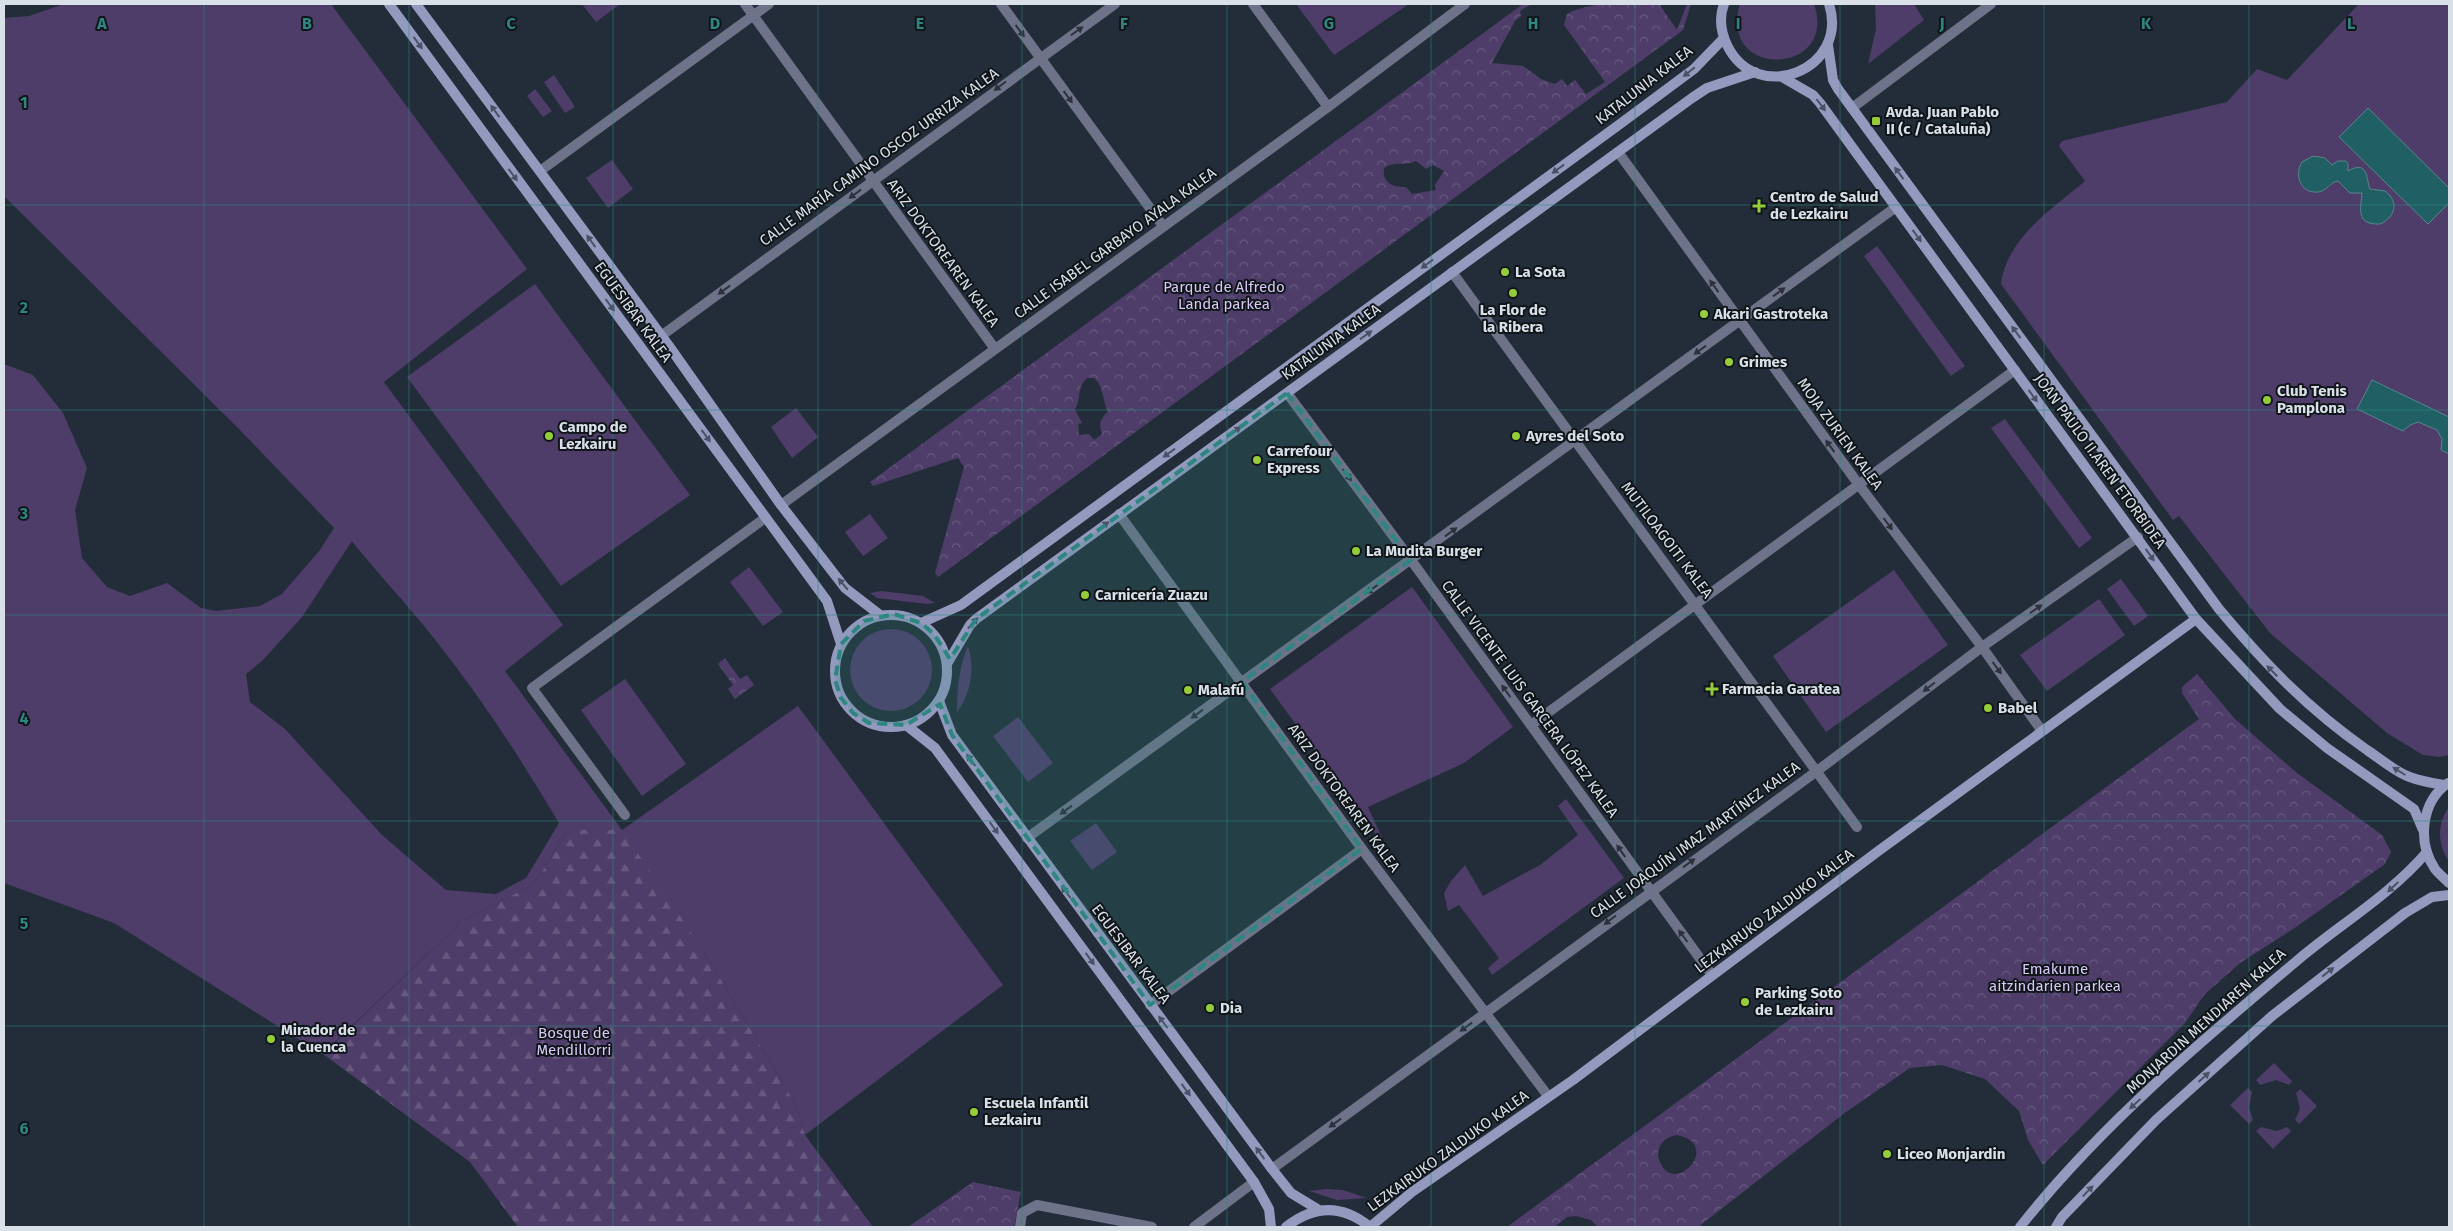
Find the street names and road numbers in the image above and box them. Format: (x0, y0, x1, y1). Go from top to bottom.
street label: KATALUNIA KALEA (1592, 41, 1696, 128)
street label: CALLE MARÍA CAMINO OSCOZ URRIZA KALEA (756, 64, 1002, 250)
street label: CALLE ISABEL GARBAYO AYALA KALEA (1010, 163, 1220, 322)
street label: ARIZ DOKTOREAREN KALEA (883, 175, 1003, 331)
street label: EGUESIBAR KALEA (590, 258, 676, 366)
street label: KATALUNIA KALEA (1278, 300, 1384, 384)
street label: JOAN PAULO II.AREN ETORBIDEA (2030, 370, 2170, 552)
street label: MOJA ZURIEN KALEA (1793, 375, 1887, 494)
street label: MUTILOAGOITI KALEA (1617, 478, 1717, 602)
street label: CALLE VICENTE LUIS GARCERA LÓPEZ KALEA (1438, 577, 1622, 821)
street label: ARIZ DOKTOREAREN KALEA (1284, 720, 1404, 876)
street label: CALLE JOAQUÍN IMAZ MARTÍNEZ KALEA (1586, 757, 1804, 922)
street label: LEZKAIRUKO ZALDUKO KALEA (1691, 845, 1858, 977)
street label: EGUESIBAR KALEA (1088, 901, 1175, 1008)
street label: MONJARDIN MENDIAREN KALEA (2123, 944, 2290, 1097)
street label: LEZKAIRUKO ZALDUKO KALEA (1364, 1086, 1532, 1216)

